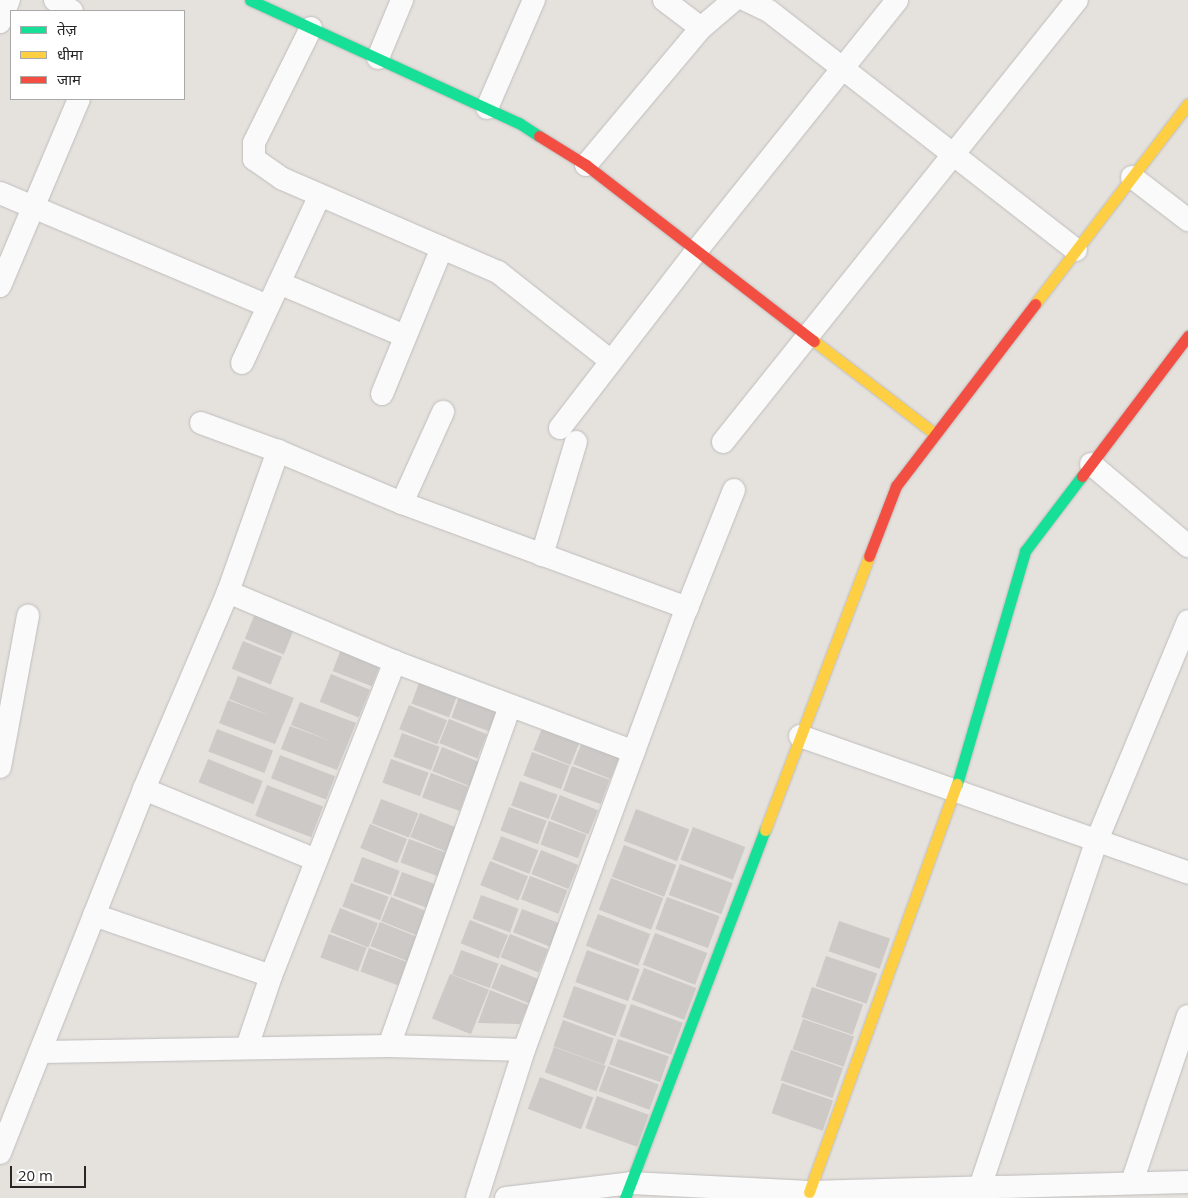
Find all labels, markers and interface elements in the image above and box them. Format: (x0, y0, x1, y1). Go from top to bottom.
legend (10, 10, 185, 100)
text: तेज़ (57, 19, 77, 39)
text: धीमा (57, 44, 83, 64)
text: जाम (57, 69, 81, 89)
scale bar (12, 1156, 89, 1188)
text: 20 m (18, 1165, 53, 1185)

